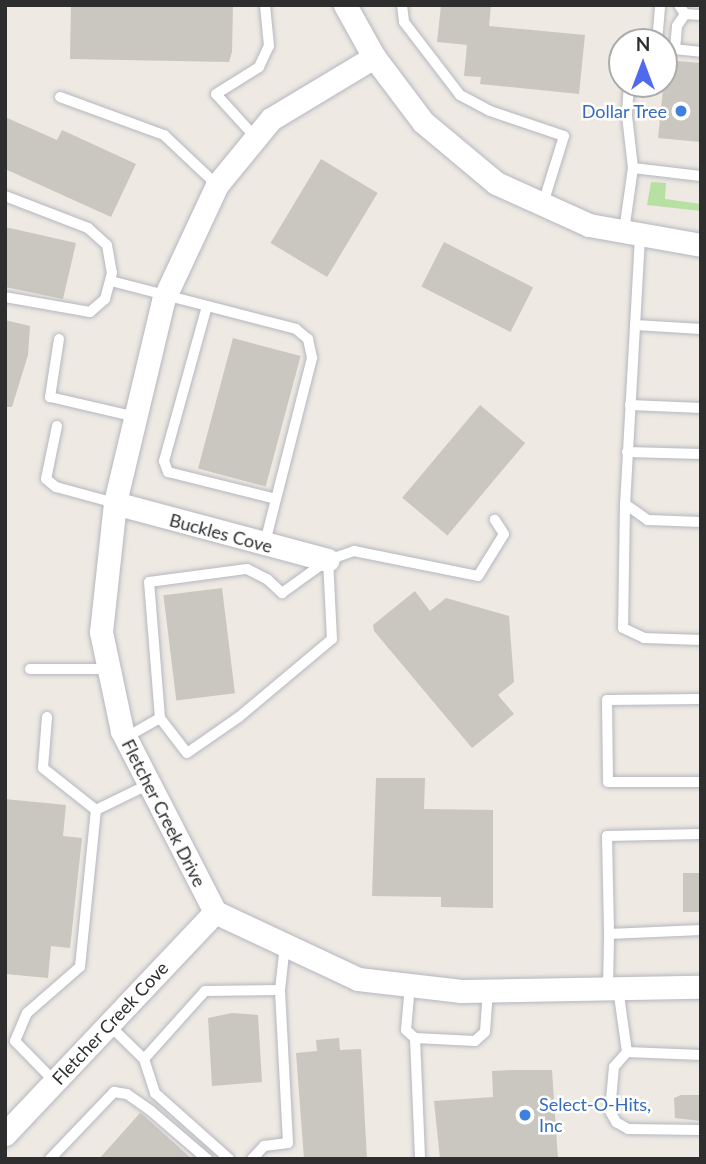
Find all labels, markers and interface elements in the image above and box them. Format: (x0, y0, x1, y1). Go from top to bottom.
north arrow (608, 28, 678, 98)
text: N (636, 32, 650, 55)
place label: Dollar Tree (581, 100, 667, 122)
marker: Dollar Tree (673, 103, 689, 119)
street label: Buckles Cove (167, 509, 275, 557)
street label: Fletcher Creek Drive (117, 735, 211, 891)
street label: Fletcher Creek Cove (47, 957, 173, 1089)
place label: Select-O-Hits, Inc (539, 1094, 651, 1136)
marker: Select-O-Hits, Inc (517, 1107, 533, 1123)

